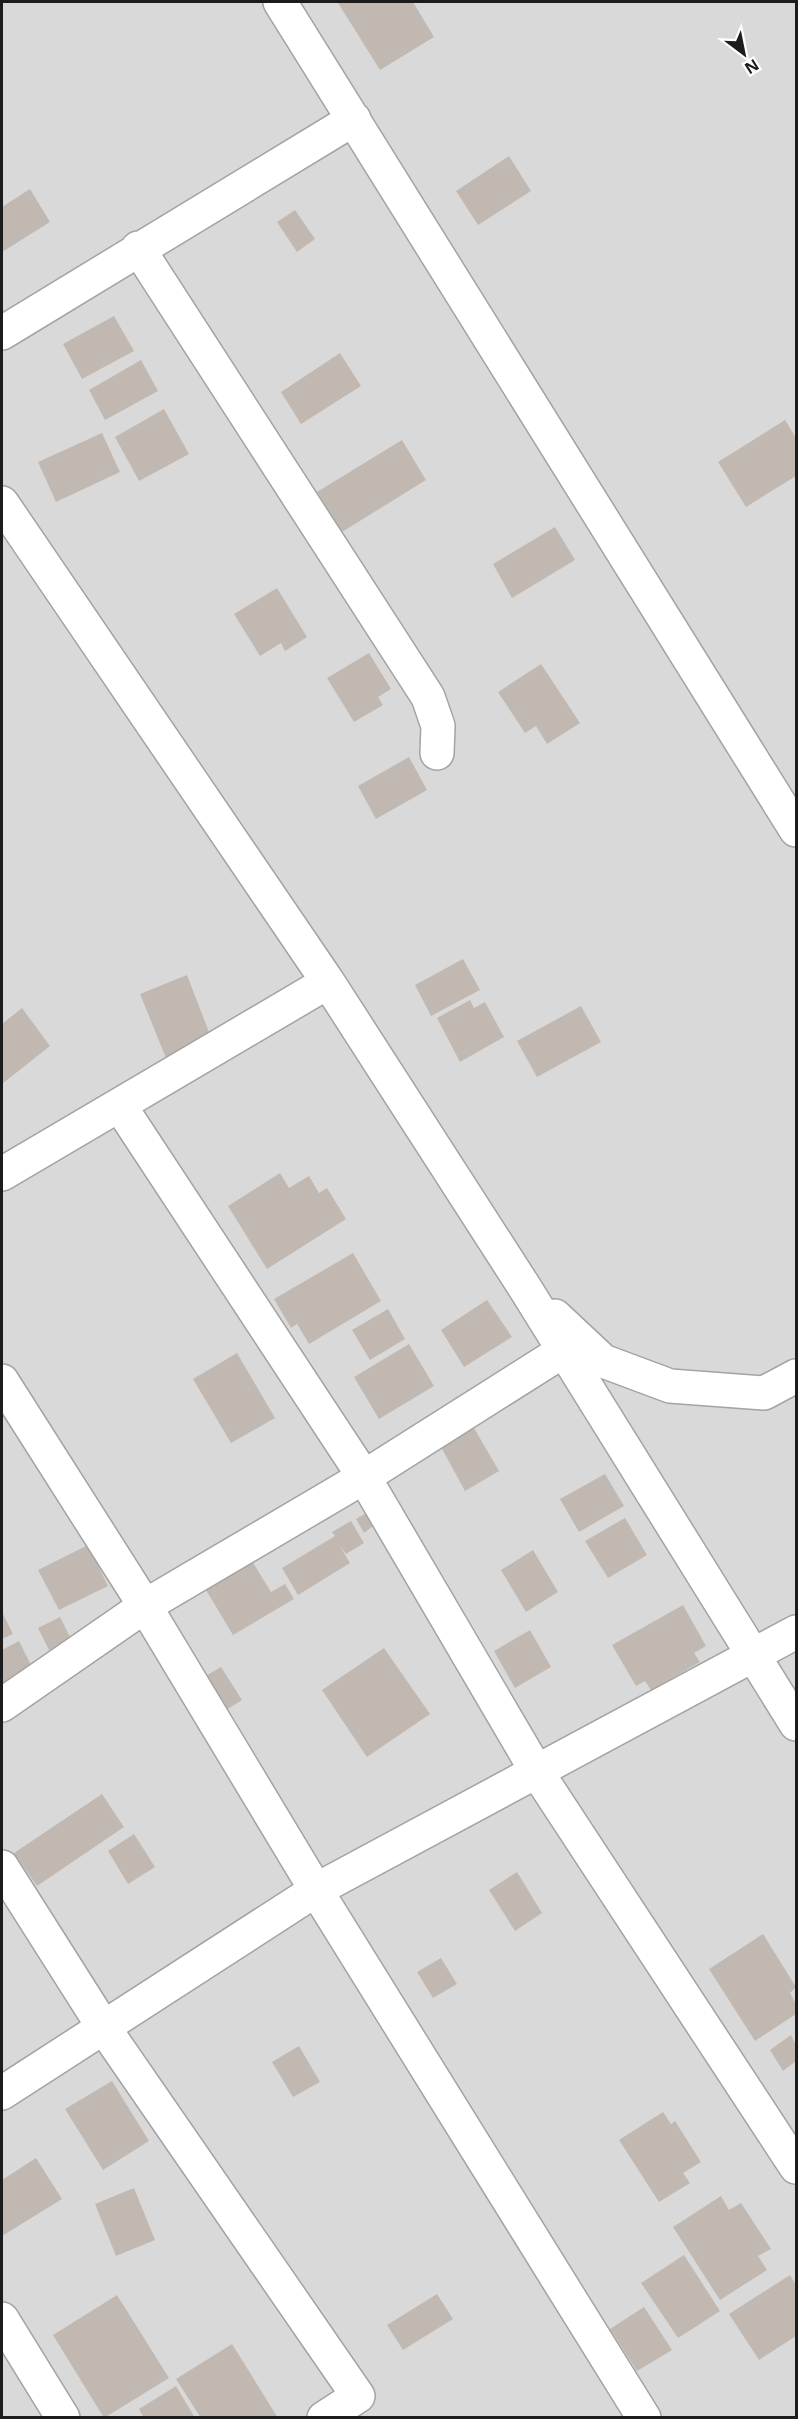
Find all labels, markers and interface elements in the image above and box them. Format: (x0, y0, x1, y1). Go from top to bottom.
north arrow (714, 24, 774, 84)
text: N (741, 54, 763, 79)

